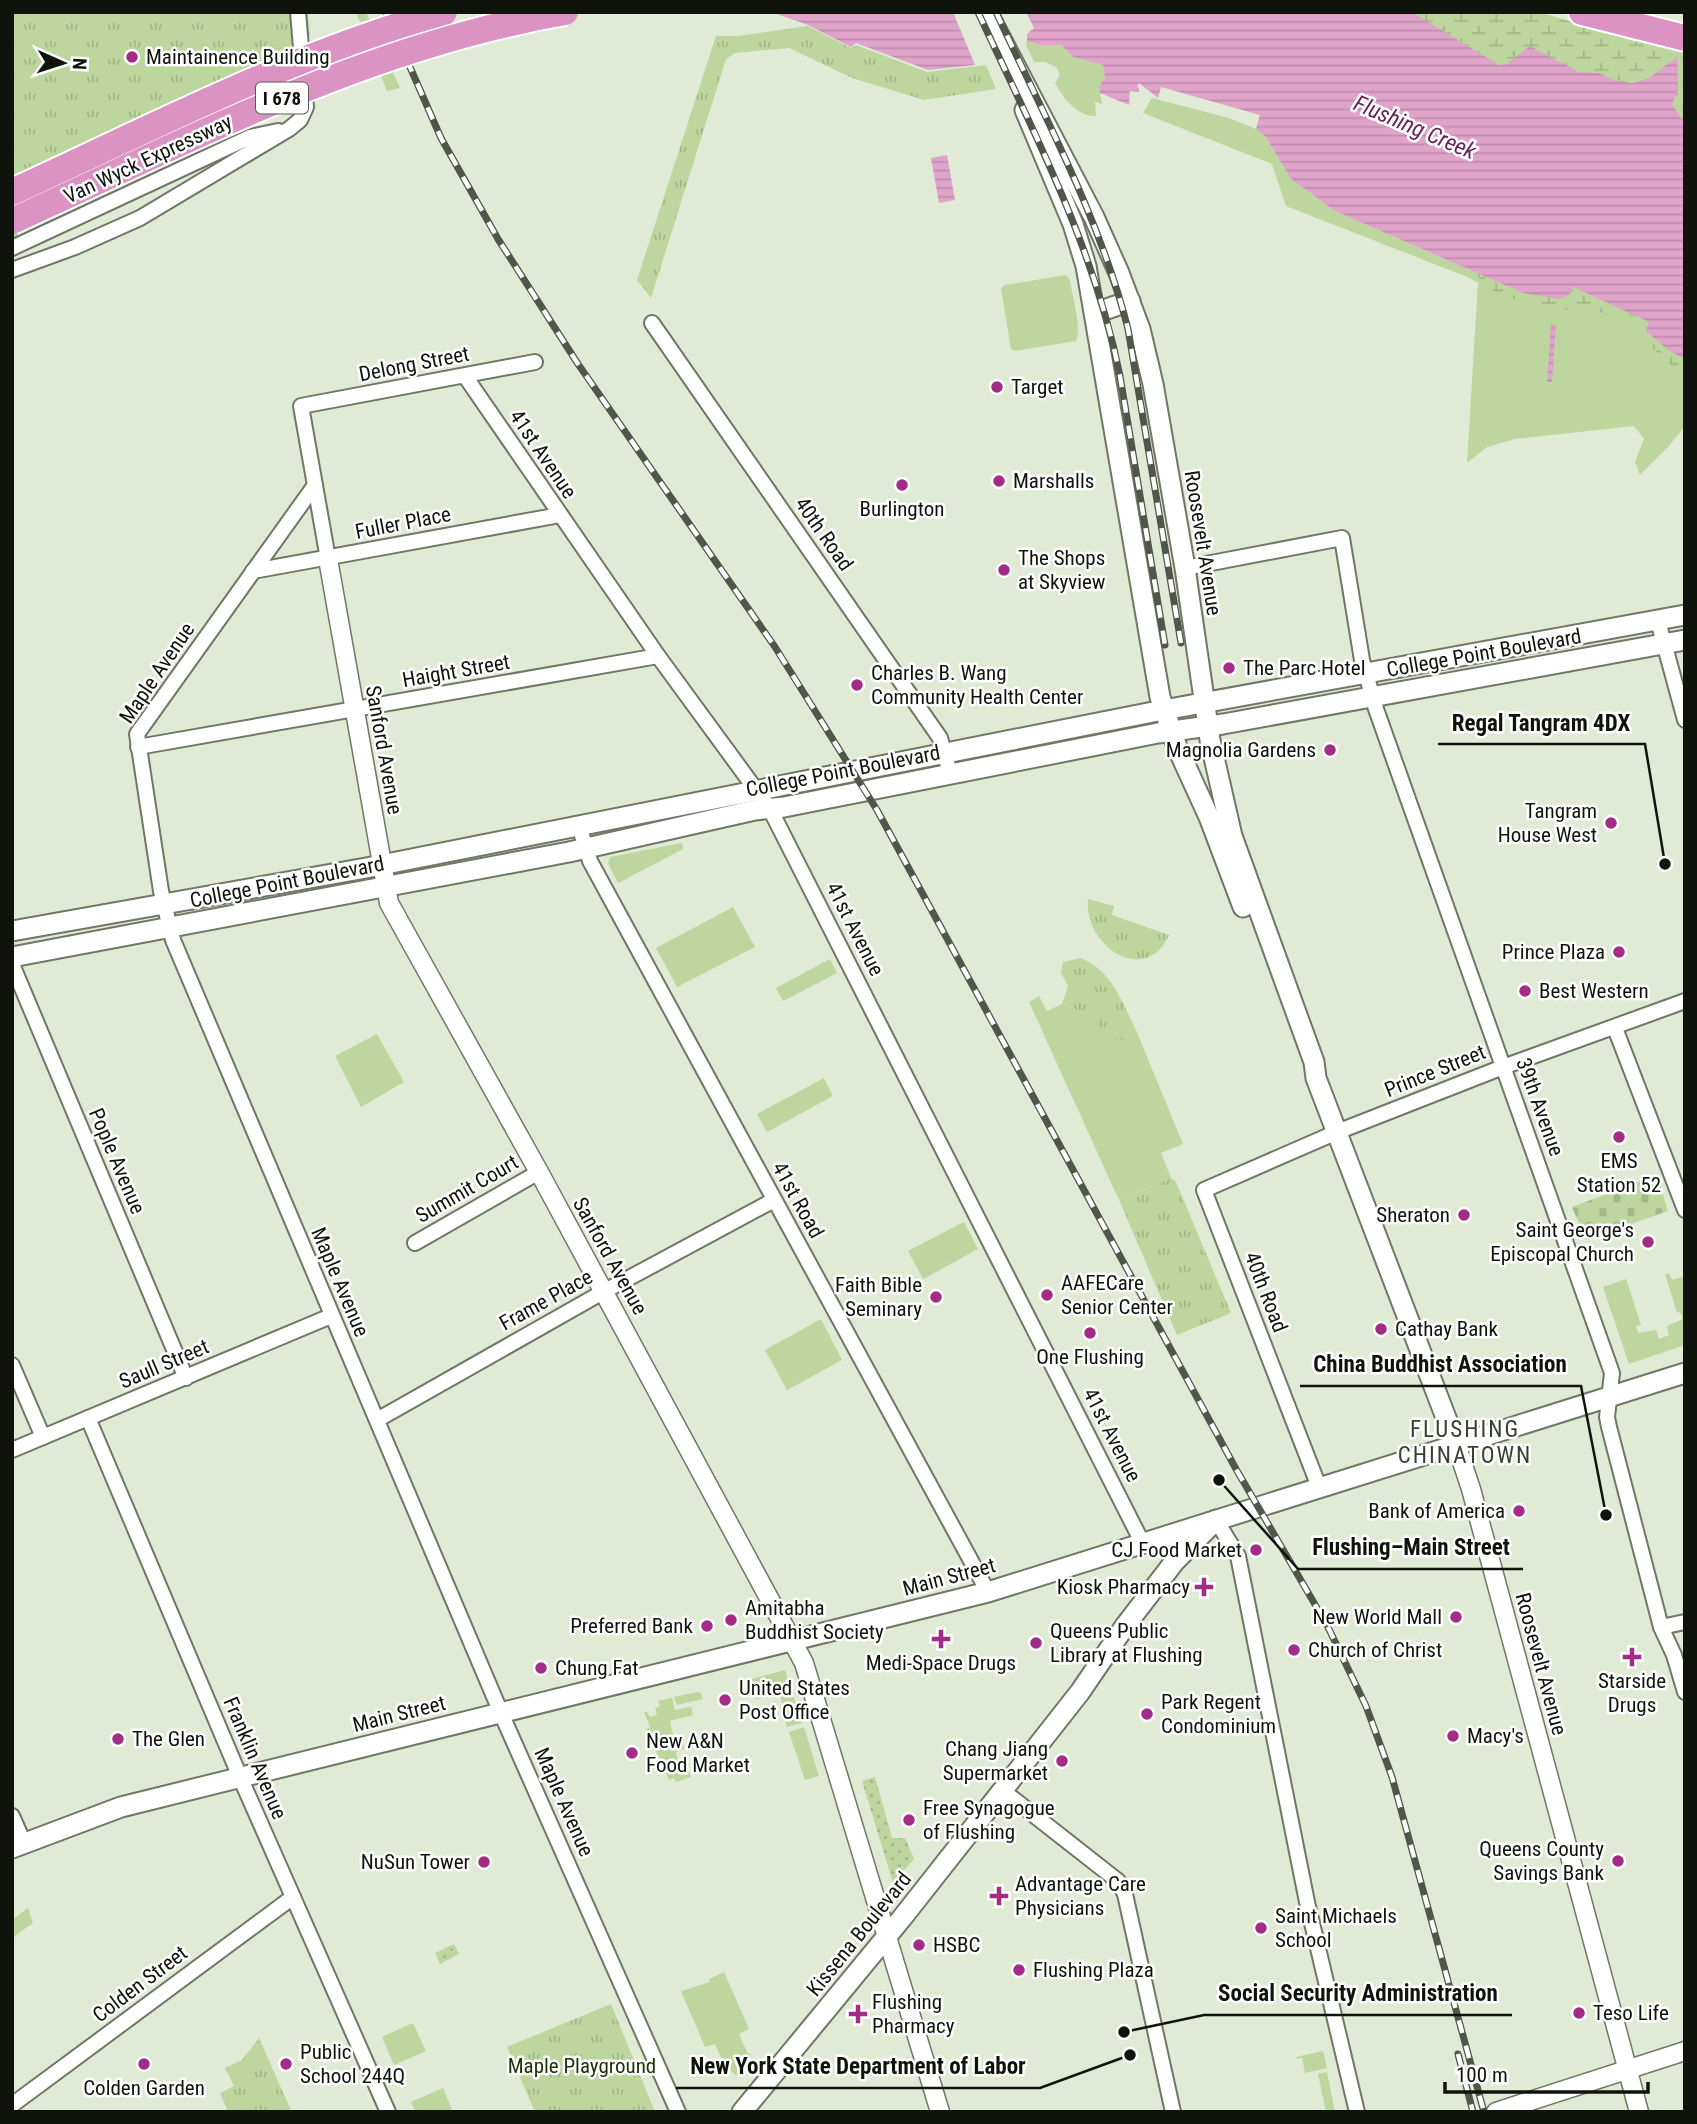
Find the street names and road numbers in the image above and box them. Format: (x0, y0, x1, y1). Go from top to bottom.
road number: I 678 (256, 82, 308, 114)
street label: Van Wyck Expressway (60, 109, 236, 208)
street label: Delong Street (357, 342, 471, 386)
street label: 41st Avenue (505, 405, 581, 503)
street label: Roosevelt Avenue (1180, 469, 1226, 617)
street label: 40th Road (790, 493, 858, 575)
street label: Fuller Place (353, 502, 453, 544)
street label: Maple Avenue (115, 618, 200, 728)
street label: College Point Boulevard (1385, 624, 1583, 682)
street label: Haight Street (400, 650, 512, 692)
street label: Sanford Avenue (361, 684, 407, 816)
street label: College Point Boulevard (744, 740, 942, 802)
street label: College Point Boulevard (188, 851, 386, 913)
street label: 41st Avenue (821, 878, 889, 980)
street label: Prince Street (1381, 1040, 1489, 1102)
street label: 39th Avenue (1511, 1055, 1569, 1159)
street label: Pople Avenue (84, 1105, 150, 1218)
street label: Summit Court (412, 1150, 522, 1228)
street label: 41st Road (767, 1158, 829, 1242)
street label: Sanford Avenue (568, 1193, 652, 1319)
street label: Maple Avenue (306, 1224, 374, 1340)
street label: 40th Road (1240, 1248, 1292, 1336)
street label: Frame Place (495, 1265, 597, 1335)
street label: Saull Street (116, 1334, 212, 1394)
street label: 41st Avenue (1078, 1384, 1146, 1486)
street label: Main Street (900, 1553, 998, 1601)
street label: Roosevelt Avenue (1510, 1590, 1572, 1738)
street label: Main Street (350, 1691, 448, 1737)
street label: Franklin Avenue (218, 1693, 292, 1823)
street label: Maple Avenue (529, 1744, 599, 1860)
street label: Kissena Boulevard (802, 1867, 916, 2001)
street label: Colden Street (88, 1941, 192, 2027)

